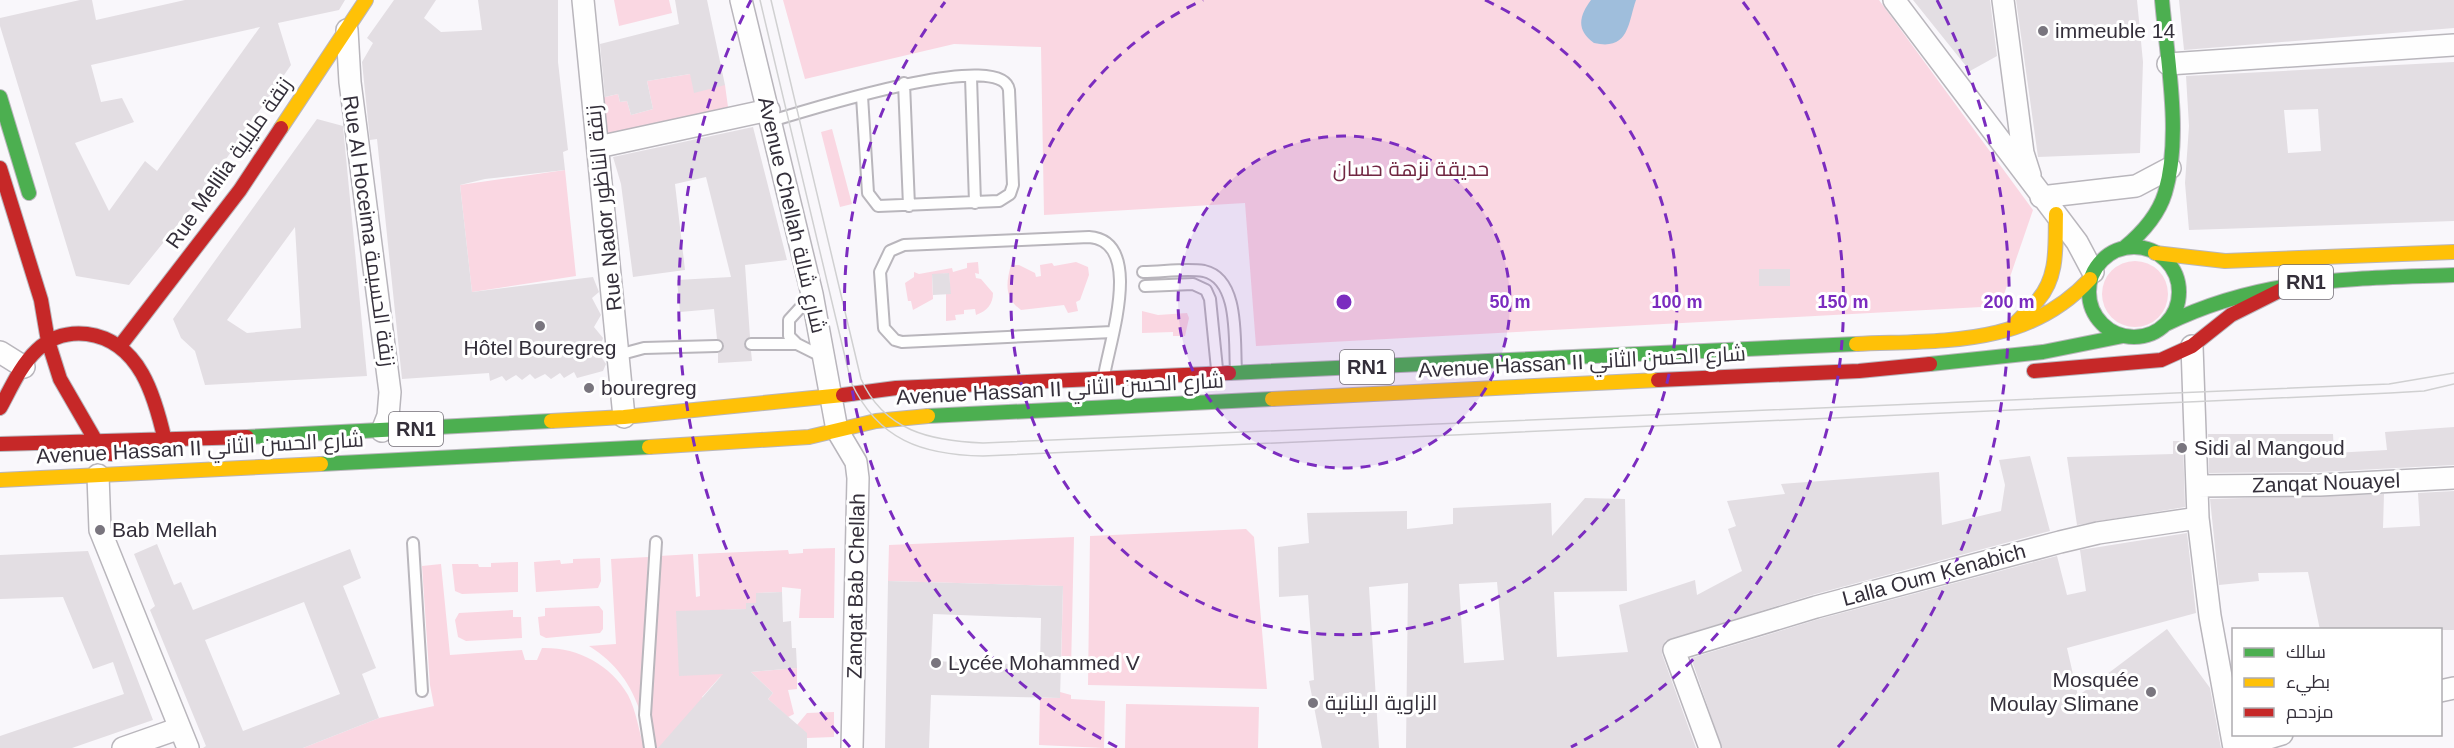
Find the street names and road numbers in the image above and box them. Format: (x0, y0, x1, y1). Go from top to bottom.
street label: Rue Melilia زنقة مليلية (161, 73, 297, 253)
street label: Rue Al Hoceima زنقة الحسيمة (338, 94, 400, 368)
street label: Avenue Chellah شارع شالة (751, 95, 831, 336)
street label: Rue Nador زنقة الناظور (581, 104, 627, 312)
road number: RN1 (2279, 265, 2333, 299)
street label: Avenue Hassan II شارع الحسن الثاني (1418, 341, 1747, 387)
road number: RN1 (1340, 350, 1394, 384)
street label: Avenue Hassan II شارع الحسن الثاني (896, 368, 1225, 414)
road number: RN1 (389, 412, 443, 446)
street label: Avenue Hassan II شارع الحسن الثاني (36, 427, 365, 473)
street label: Zanqat Nouayel (2251, 468, 2400, 497)
street label: Zanqat Bab Chellah (842, 493, 869, 679)
street label: Lalla Oum Kenabich (1840, 539, 2028, 610)

